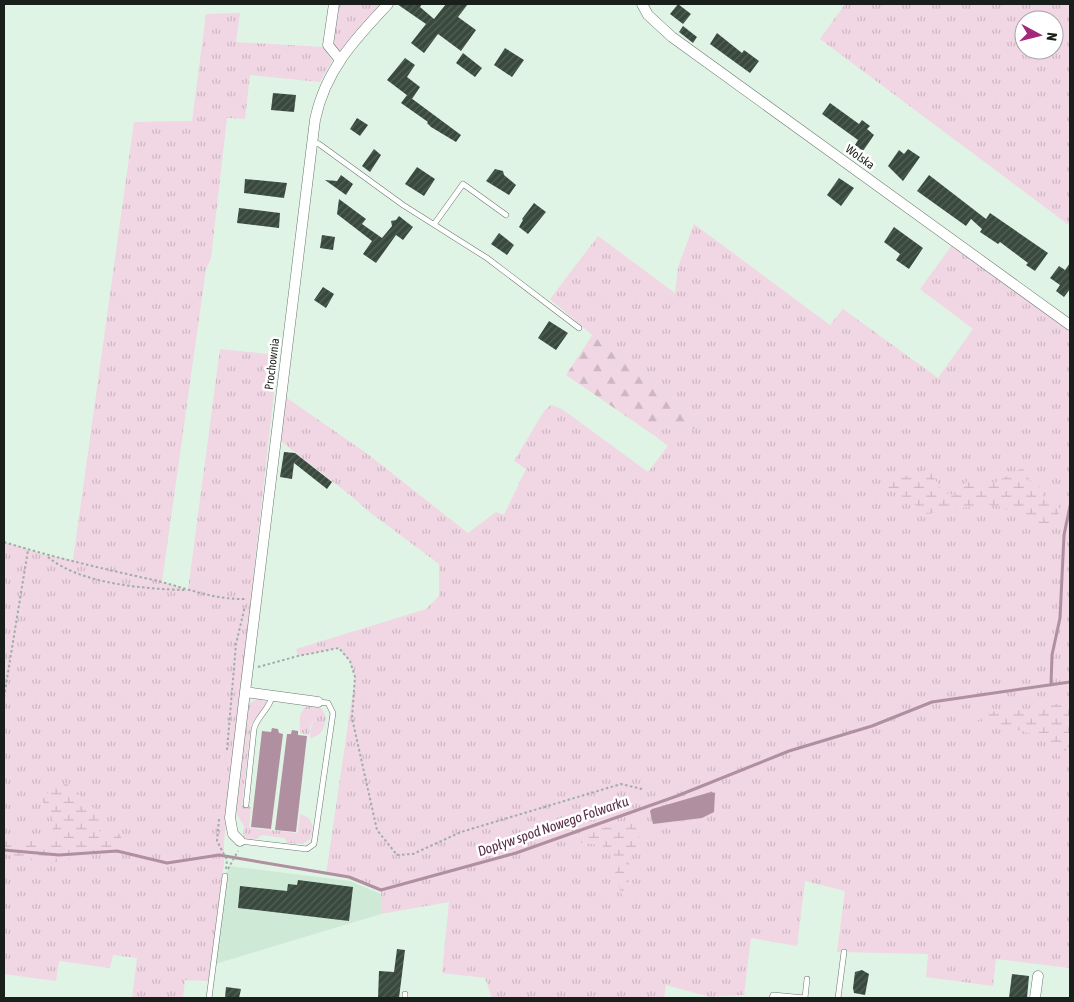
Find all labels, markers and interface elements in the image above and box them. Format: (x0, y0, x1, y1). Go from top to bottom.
north arrow (1014, 10, 1064, 60)
text: N (1043, 32, 1060, 42)
street label: Wolska (843, 142, 877, 172)
street label: Prochownia (262, 337, 282, 391)
water label: Dopływ spod Nowego Folwarku (475, 793, 631, 859)

